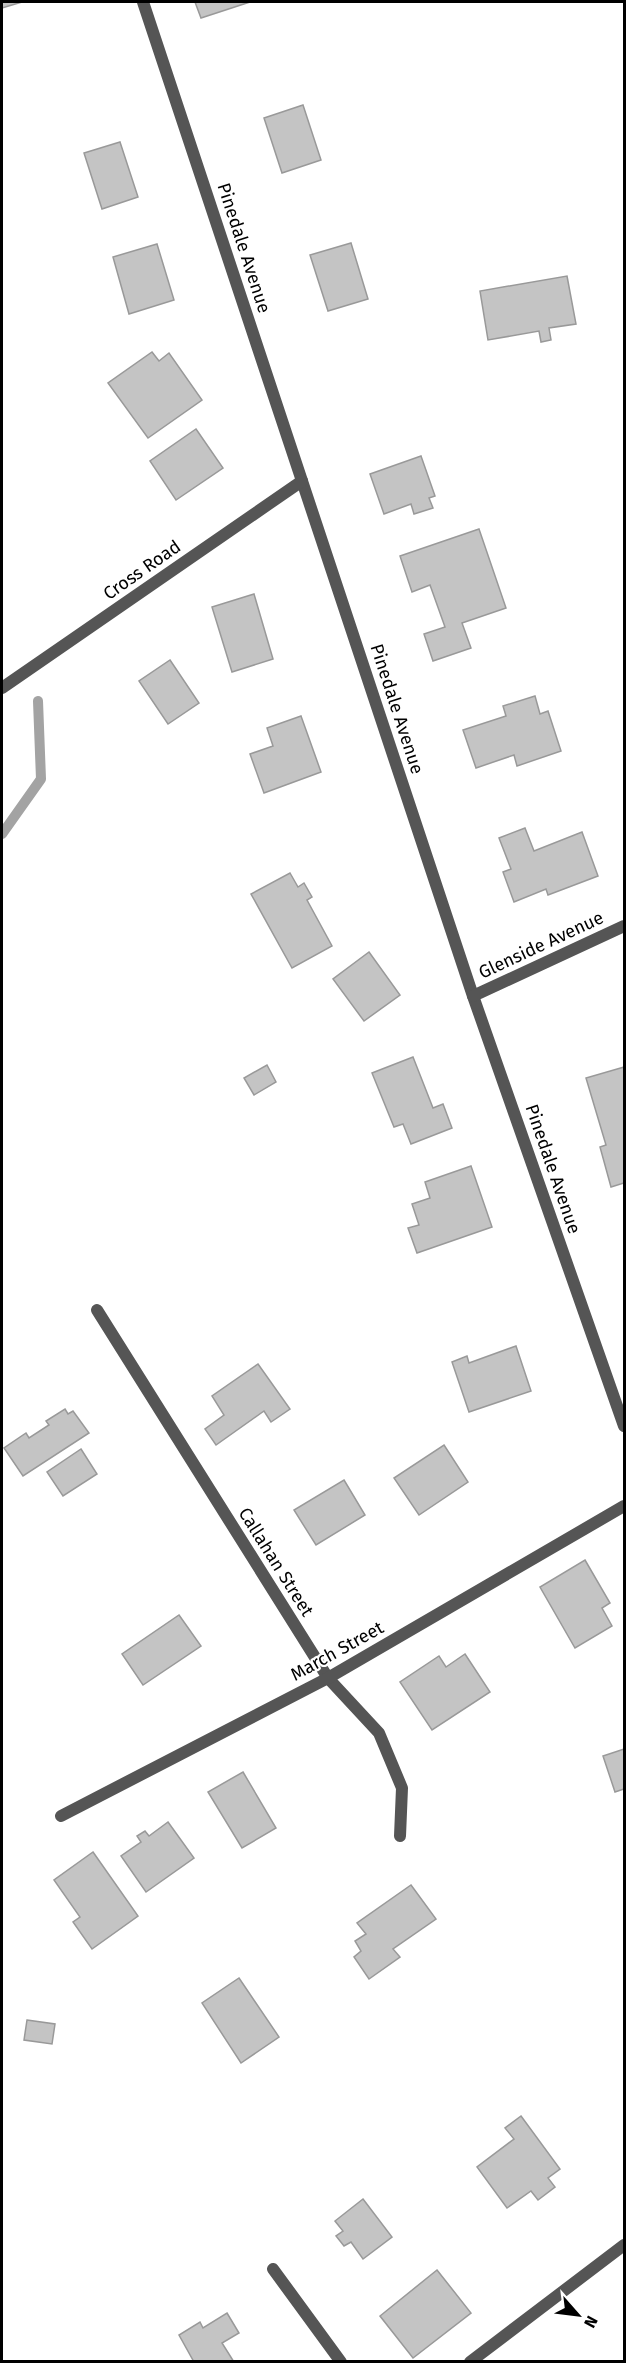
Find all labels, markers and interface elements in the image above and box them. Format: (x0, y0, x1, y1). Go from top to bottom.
street label: Pinedale Avenue (213, 180, 275, 316)
street label: Cross Road (99, 535, 185, 605)
street label: Pinedale Avenue (366, 641, 428, 777)
street label: Glenside Avenue (475, 906, 607, 984)
street label: Pinedale Avenue (520, 1101, 586, 1237)
street label: Callahan Street (234, 1503, 319, 1621)
street label: March Street (287, 1616, 388, 1686)
north arrow (548, 2285, 608, 2345)
text: N (580, 2313, 602, 2331)

